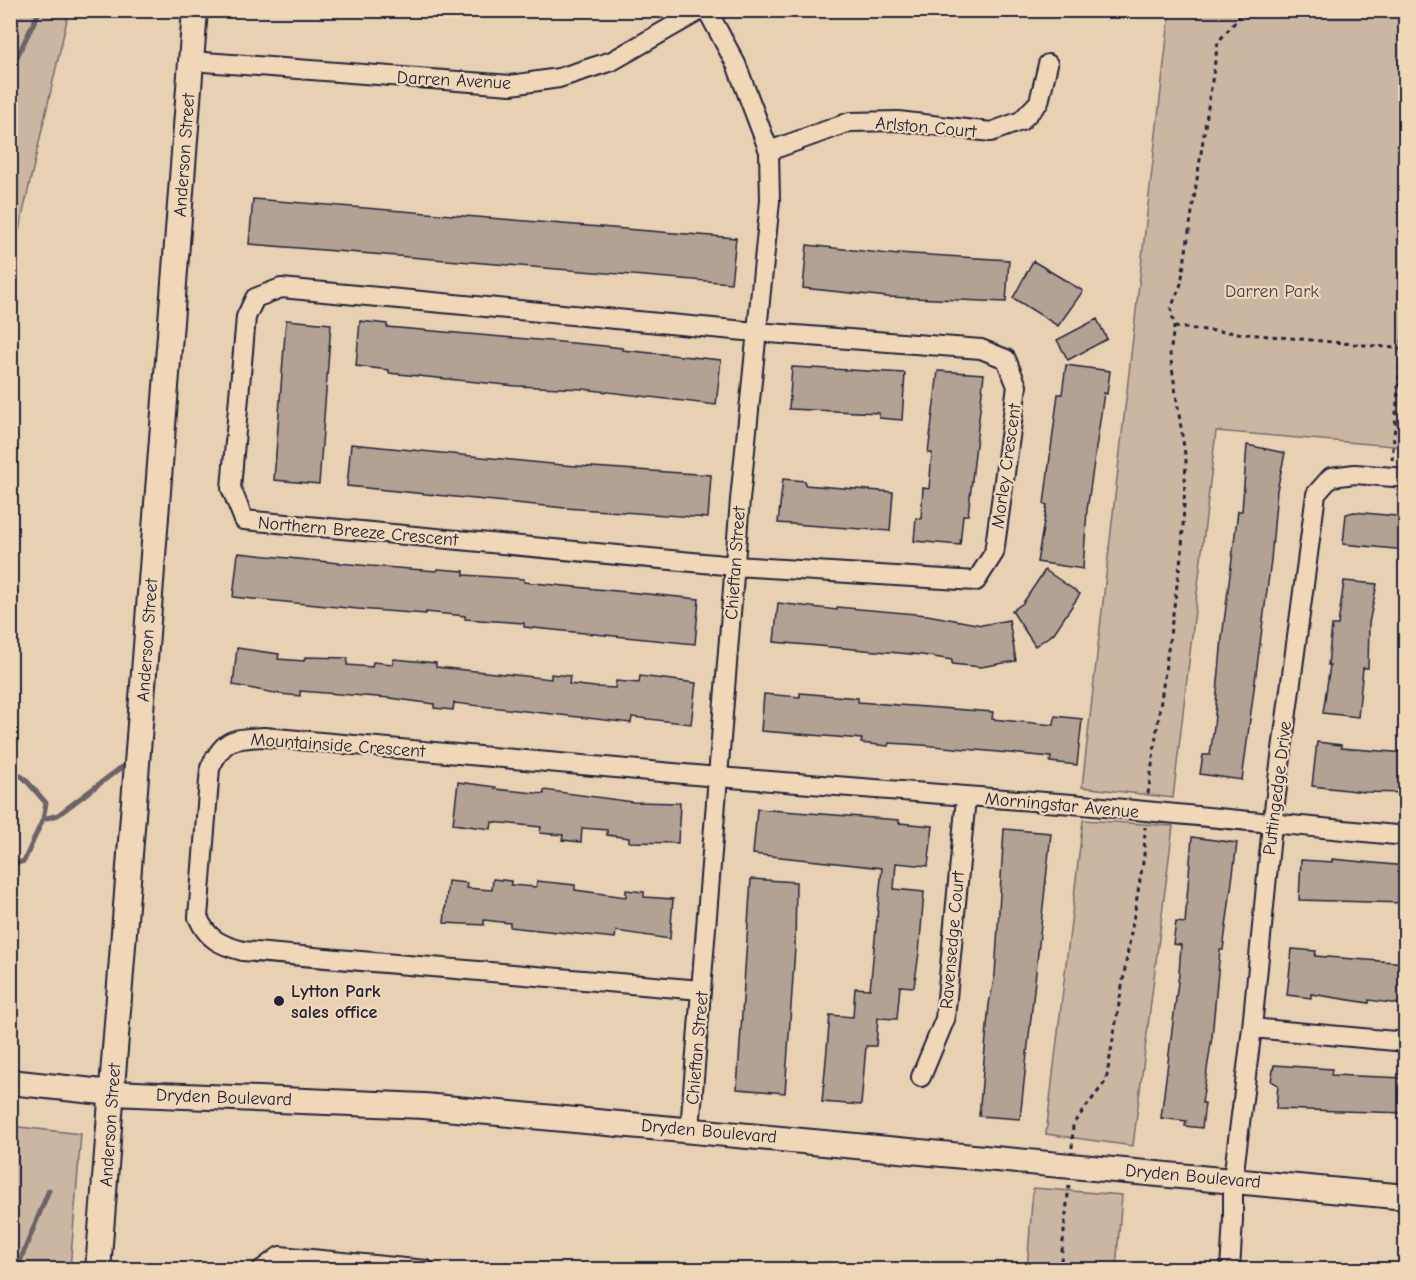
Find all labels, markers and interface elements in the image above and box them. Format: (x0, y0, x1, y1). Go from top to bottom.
street label: Darren Avenue (396, 67, 512, 94)
street label: Anderson Street (170, 92, 199, 218)
street label: Arlston Court (875, 113, 978, 142)
park label: Darren Park (1225, 281, 1319, 302)
street label: Morley Crescent (987, 401, 1026, 530)
street label: Chieftan Street (721, 505, 750, 621)
street label: Northern Breeze Crescent (257, 512, 460, 551)
street label: Anderson Street (133, 577, 162, 703)
street label: Puttingedge Drive (1259, 720, 1296, 856)
street label: Mountainside Crescent (250, 729, 427, 762)
street label: Morningstar Avenue (984, 788, 1140, 823)
street label: Ravensedge Court (936, 869, 969, 1010)
place label: Lytton Park sales office (291, 981, 381, 1023)
street label: Chieftan Street (682, 990, 713, 1106)
marker: Lytton Park sales office (272, 994, 286, 1008)
street label: Anderson Street (96, 1062, 125, 1188)
street label: Dryden Boulevard (156, 1085, 292, 1110)
street label: Dryden Boulevard (640, 1115, 778, 1148)
street label: Dryden Boulevard (1124, 1160, 1262, 1193)

